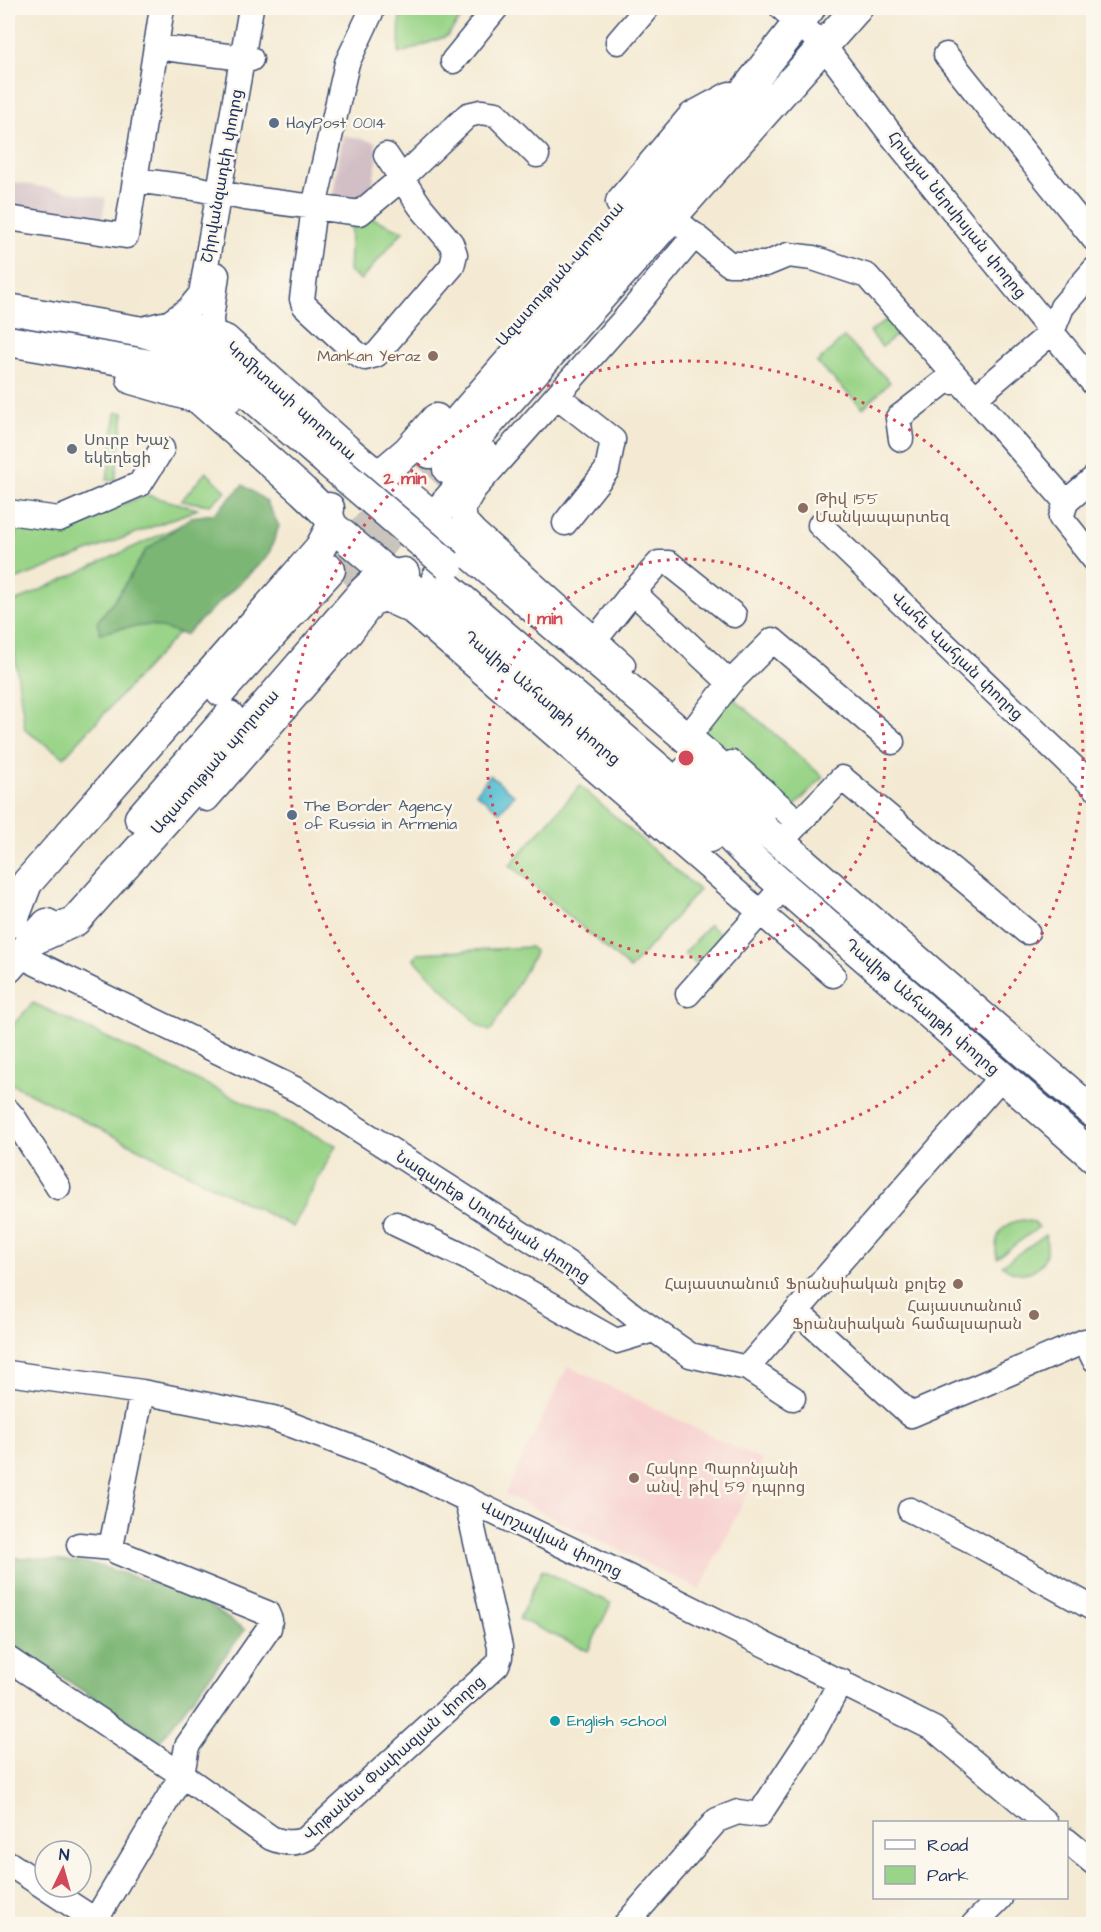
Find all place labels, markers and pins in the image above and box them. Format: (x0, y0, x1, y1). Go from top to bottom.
place label: HayPost 0014 (286, 112, 386, 135)
marker: HayPost 0014 (267, 116, 281, 130)
place label: Mankan Yeraz (317, 345, 421, 367)
marker: Mankan Yeraz (426, 349, 440, 363)
place label: Սուրբ Խաչ եկեղեցի (84, 429, 169, 469)
marker: Սուրբ Խաչ եկեղեցի (65, 442, 79, 456)
place label: Թիվ 155 Մանկապարտեզ (815, 488, 950, 528)
marker: Թիվ 155 Մանկապարտեզ (796, 501, 810, 515)
centre of rings (676, 748, 696, 768)
place label: The Border Agency of Russia in Armenia (304, 795, 457, 835)
marker: The Border Agency of Russia in Armenia (285, 808, 299, 822)
place label: Հայաստանում Ֆրանսիական քոլեջ (664, 1273, 946, 1295)
marker: Հայաստանում Ֆրանսիական քոլեջ (951, 1277, 965, 1291)
place label: Հայաստանում Ֆրանսիական համալսարան (792, 1295, 1022, 1335)
marker: Հայաստանում Ֆրանսիական համալսարան (1027, 1308, 1041, 1322)
place label: Հակոբ Պարոնյանի անվ. թիվ 59 դպրոց (646, 1458, 805, 1498)
marker: Հակոբ Պարոնյանի անվ. թիվ 59 դպրոց (627, 1471, 641, 1485)
place label: English school (567, 1710, 667, 1733)
marker: English school (548, 1714, 562, 1728)

